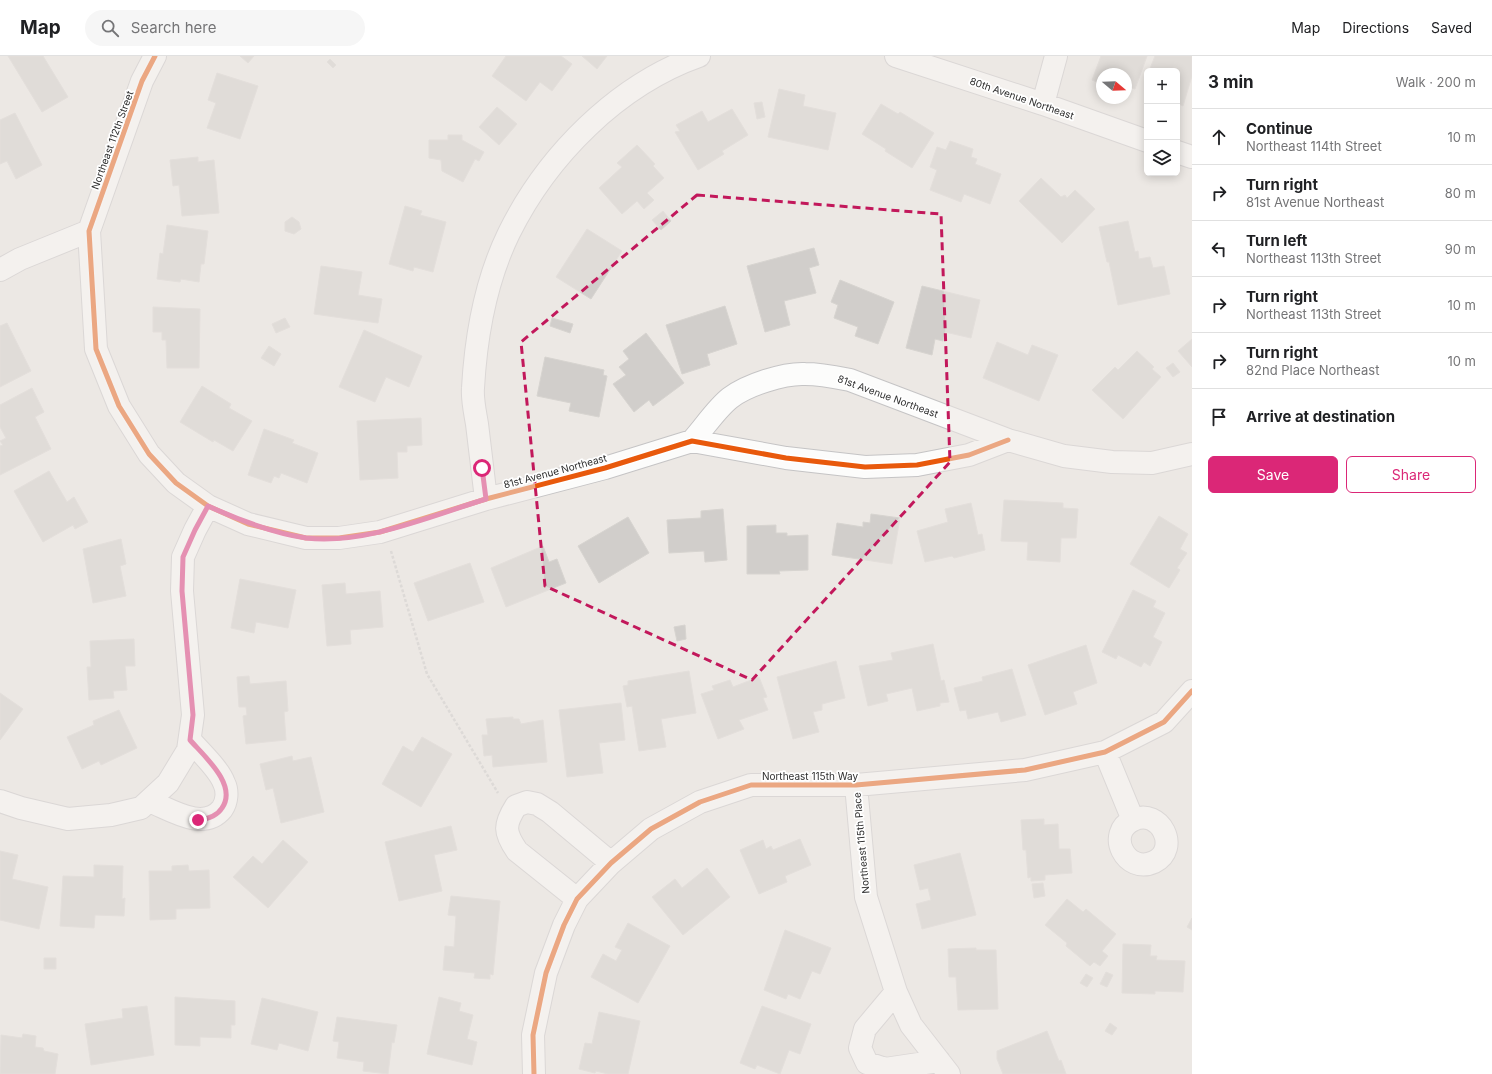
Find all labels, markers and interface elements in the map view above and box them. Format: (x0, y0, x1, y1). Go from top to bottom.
search box (85, 10, 365, 46)
text: Map (20, 16, 61, 39)
icon: search (99, 17, 121, 39)
text: Search here (131, 18, 216, 37)
text: Map (1291, 19, 1320, 36)
text: Directions (1342, 19, 1409, 36)
text: Saved (1431, 19, 1472, 36)
north arrow (1096, 68, 1132, 104)
map controls (1144, 68, 1180, 176)
button: + (1144, 68, 1180, 104)
text: 3 min (1208, 72, 1254, 92)
text: Walk · 200 m (1396, 74, 1476, 90)
street label: 80th Avenue Northeast (968, 75, 1076, 122)
street label: Northeast 112th Street (89, 88, 136, 191)
button: − (1144, 104, 1180, 140)
text: Continue (1246, 119, 1313, 138)
icon: ahead (1208, 126, 1230, 148)
text: 10 m (1447, 129, 1476, 145)
text: Northeast 114th Street (1246, 138, 1382, 154)
button: layers (1144, 140, 1180, 176)
text: Turn right (1246, 175, 1318, 194)
icon: right (1208, 182, 1230, 204)
text: 80 m (1445, 185, 1476, 201)
text: 81st Avenue Northeast (1246, 194, 1384, 210)
text: Turn left (1246, 231, 1307, 250)
icon: left (1208, 238, 1230, 260)
text: 90 m (1445, 241, 1476, 257)
text: Northeast 113th Street (1246, 250, 1381, 266)
text: Turn right (1246, 287, 1318, 306)
icon: right (1208, 294, 1230, 316)
text: 10 m (1447, 297, 1476, 313)
text: Northeast 113th Street (1246, 306, 1381, 322)
text: Turn right (1246, 343, 1318, 362)
icon: right (1208, 350, 1230, 372)
text: 10 m (1447, 353, 1476, 369)
text: 82nd Place Northeast (1246, 362, 1379, 378)
street label: 81st Avenue Northeast (836, 372, 941, 420)
icon: arrive (1208, 406, 1230, 428)
text: Arrive at destination (1246, 407, 1395, 426)
street label: 81st Avenue Northeast (502, 451, 609, 491)
button: Save (1208, 456, 1338, 493)
button: Share (1346, 456, 1476, 493)
route start (473, 459, 491, 477)
street label: Northeast 115th Way (762, 770, 858, 782)
street label: Northeast 115th Place (851, 792, 871, 894)
route end (189, 811, 207, 829)

